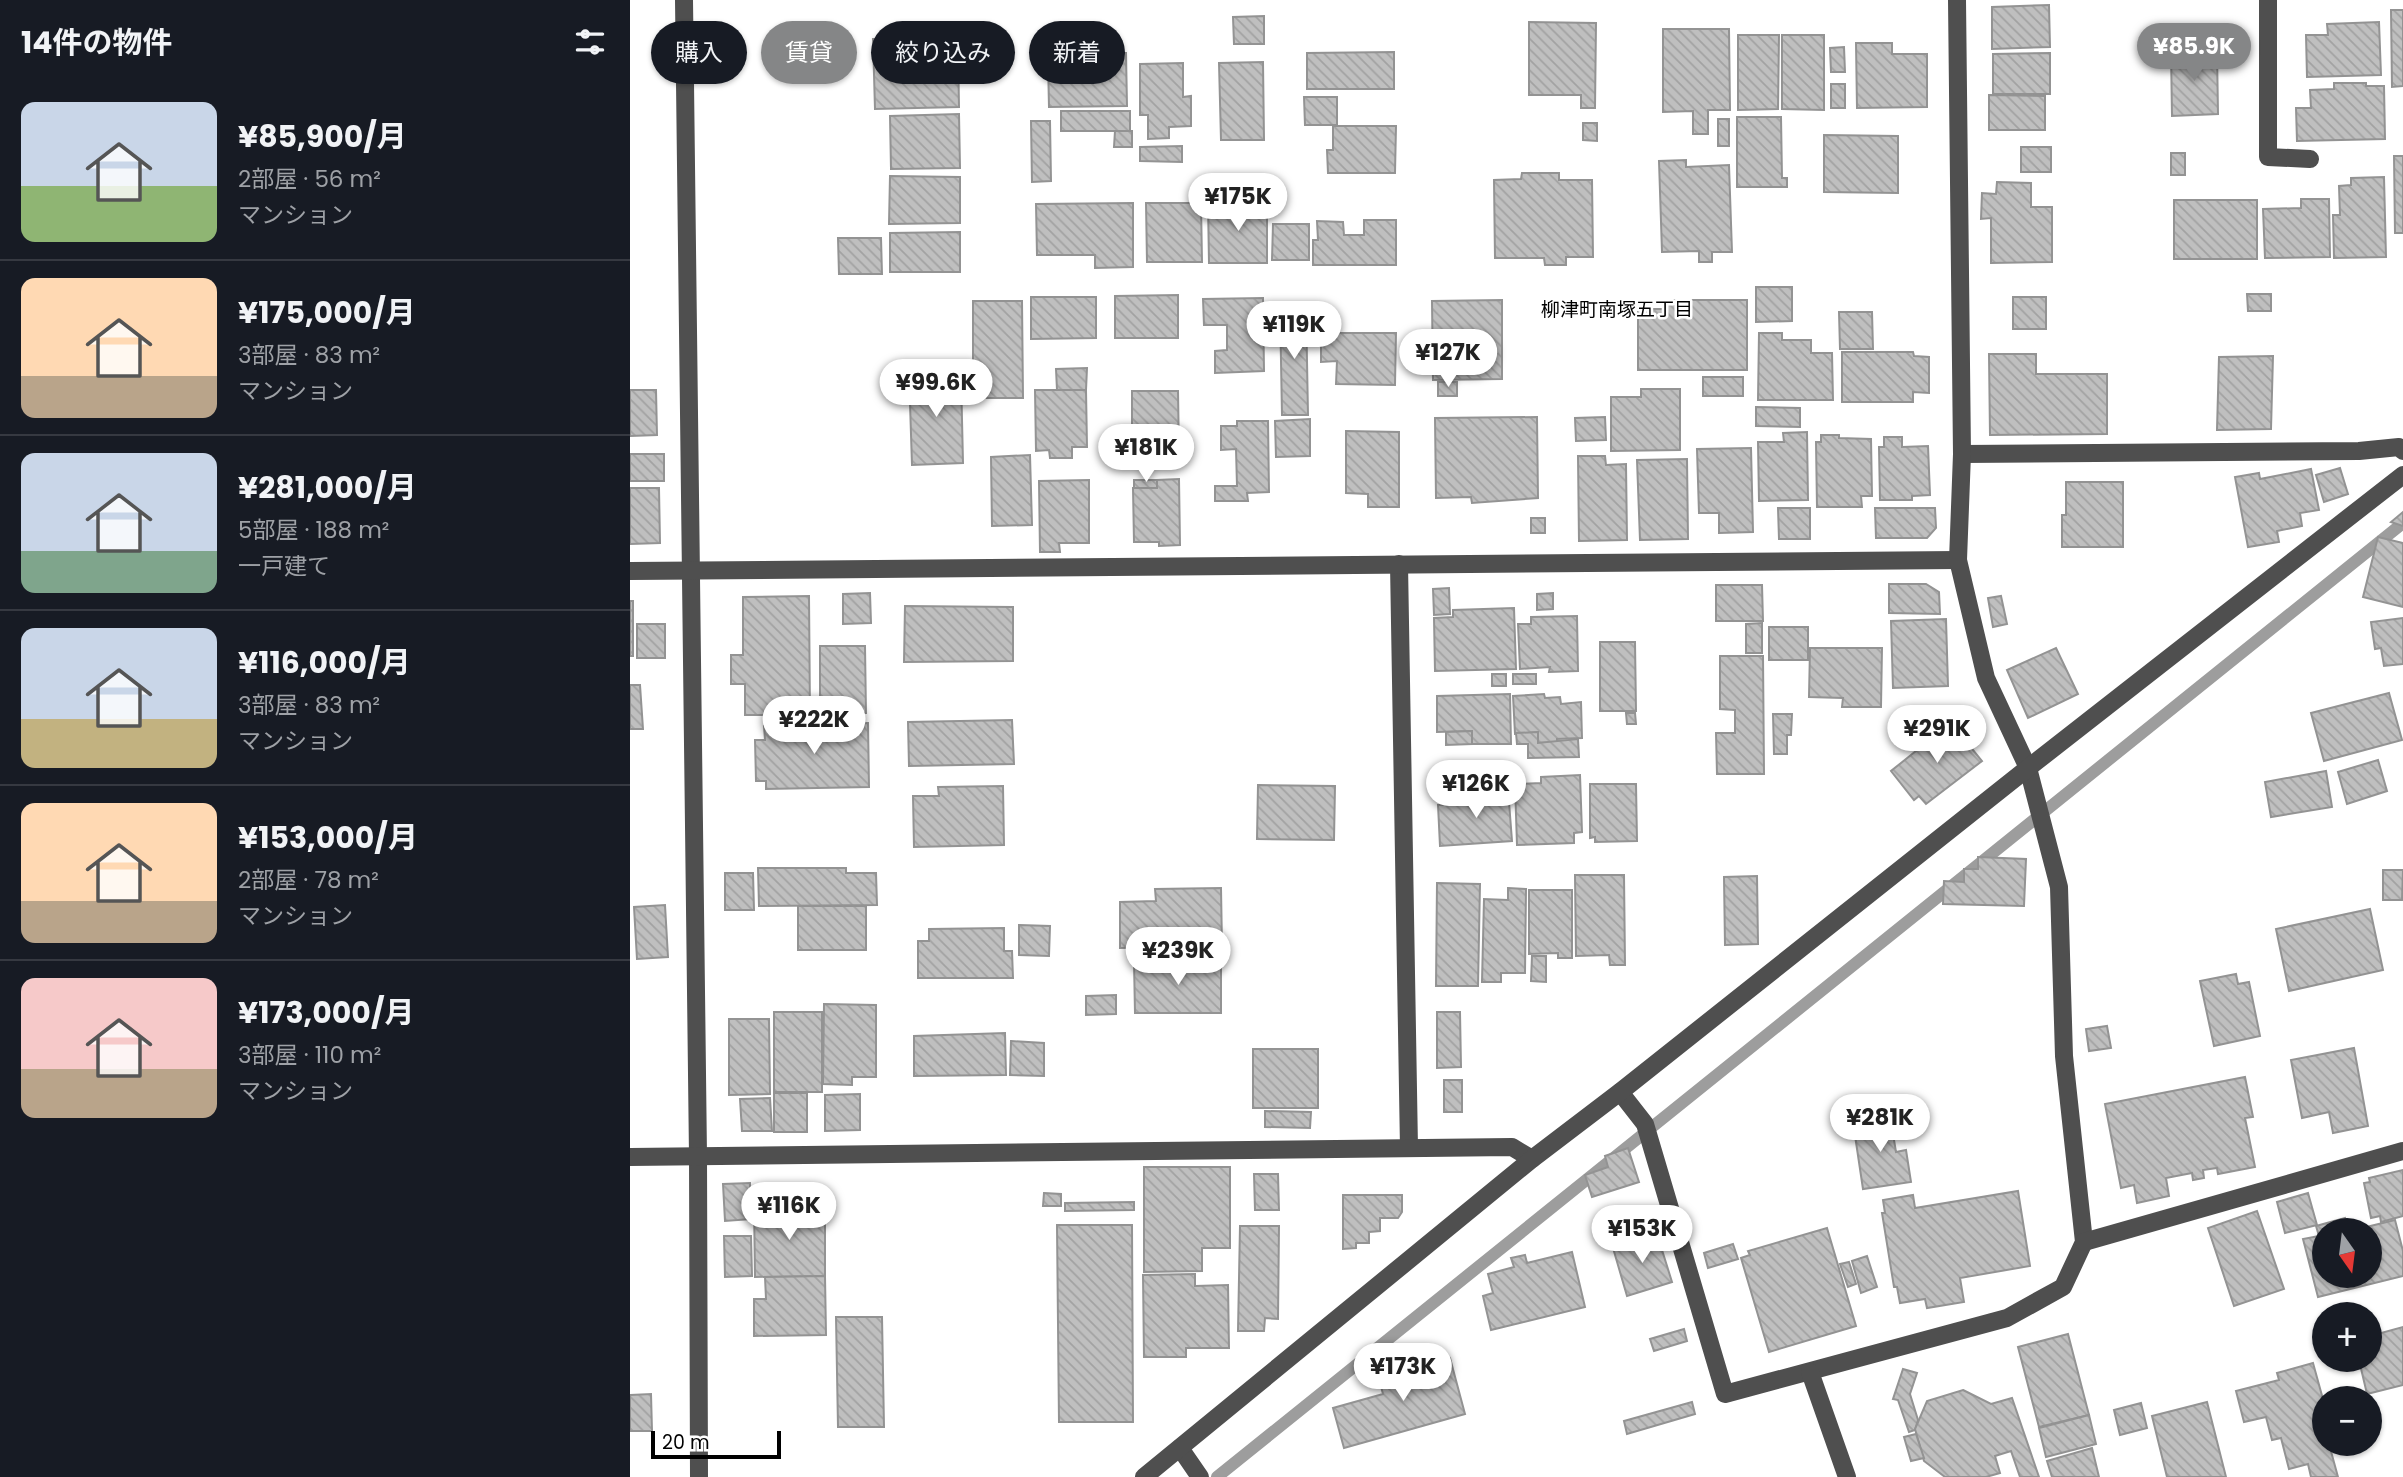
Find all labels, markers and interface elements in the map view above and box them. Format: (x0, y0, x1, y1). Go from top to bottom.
text: 14件の物件 (21, 21, 173, 64)
chip: 購入 (651, 21, 747, 84)
chip: 賃貸 (761, 21, 857, 84)
chip: 絞り込み (871, 21, 1015, 84)
chip: 新着 (1029, 21, 1125, 84)
icon: filters (571, 23, 609, 61)
pin: ¥85.9K (2137, 24, 2251, 83)
text: ¥85.9K (2153, 30, 2235, 62)
text: ¥85,900/月 (238, 115, 407, 158)
icon: home (77, 130, 161, 214)
text: 2部屋 · 56 m² (238, 163, 381, 195)
pin: ¥175K (1189, 174, 1287, 233)
text: ¥175K (1204, 180, 1272, 212)
text: マンション (238, 199, 353, 231)
text: ¥175,000/月 (238, 291, 416, 334)
district label: 柳津町南塚五丁目 (1541, 296, 1693, 323)
pin: ¥119K (1245, 302, 1343, 361)
icon: home (77, 306, 161, 390)
text: ¥119K (1263, 308, 1325, 340)
pin: ¥127K (1399, 330, 1497, 389)
text: ¥127K (1415, 336, 1481, 368)
text: 3部屋 · 83 m² (238, 339, 380, 371)
pin: ¥99.6K (879, 360, 993, 419)
text: ¥99.6K (896, 366, 976, 398)
text: マンション (238, 375, 353, 407)
pin: ¥181K (1097, 424, 1195, 484)
text: ¥181K (1114, 431, 1178, 463)
text: ¥281,000/月 (238, 466, 417, 509)
icon: home (77, 481, 161, 565)
text: 5部屋 · 188 m² (238, 514, 389, 546)
text: 一戸建て (238, 550, 330, 582)
text: ¥116,000/月 (238, 641, 411, 684)
icon: home (77, 656, 161, 740)
text: 3部屋 · 83 m² (238, 689, 380, 721)
pin: ¥222K (765, 696, 863, 756)
text: ¥222K (779, 703, 849, 735)
pin: ¥291K (1888, 706, 1986, 765)
text: ¥291K (1903, 712, 1971, 744)
text: マンション (238, 725, 353, 757)
pin: ¥126K (1427, 760, 1525, 820)
text: ¥126K (1442, 767, 1510, 799)
text: ¥153,000/月 (238, 816, 418, 859)
icon: home (77, 831, 161, 915)
text: 2部屋 · 78 m² (238, 864, 379, 896)
text: マンション (238, 900, 353, 932)
pin: ¥239K (1129, 928, 1227, 987)
text: ¥239K (1142, 934, 1214, 966)
text: ¥173,000/月 (238, 991, 415, 1034)
icon: home (77, 1006, 161, 1090)
text: 3部屋 · 110 m² (238, 1039, 381, 1071)
text: マンション (238, 1075, 353, 1107)
pin: ¥281K (1831, 1094, 1929, 1154)
text: ¥281K (1846, 1101, 1914, 1133)
pin: ¥116K (740, 1182, 838, 1242)
text: ¥116K (757, 1189, 821, 1221)
pin: ¥153K (1593, 1206, 1691, 1265)
text: ¥153K (1608, 1212, 1676, 1244)
north arrow (2312, 1218, 2382, 1288)
map controls (2312, 1218, 2382, 1456)
button: + (2312, 1302, 2382, 1372)
pin: ¥173K (1354, 1344, 1452, 1403)
text: ¥173K (1370, 1350, 1436, 1382)
button: − (2312, 1386, 2382, 1456)
scale bar (651, 1428, 780, 1460)
text: 20 m (662, 1429, 710, 1456)

